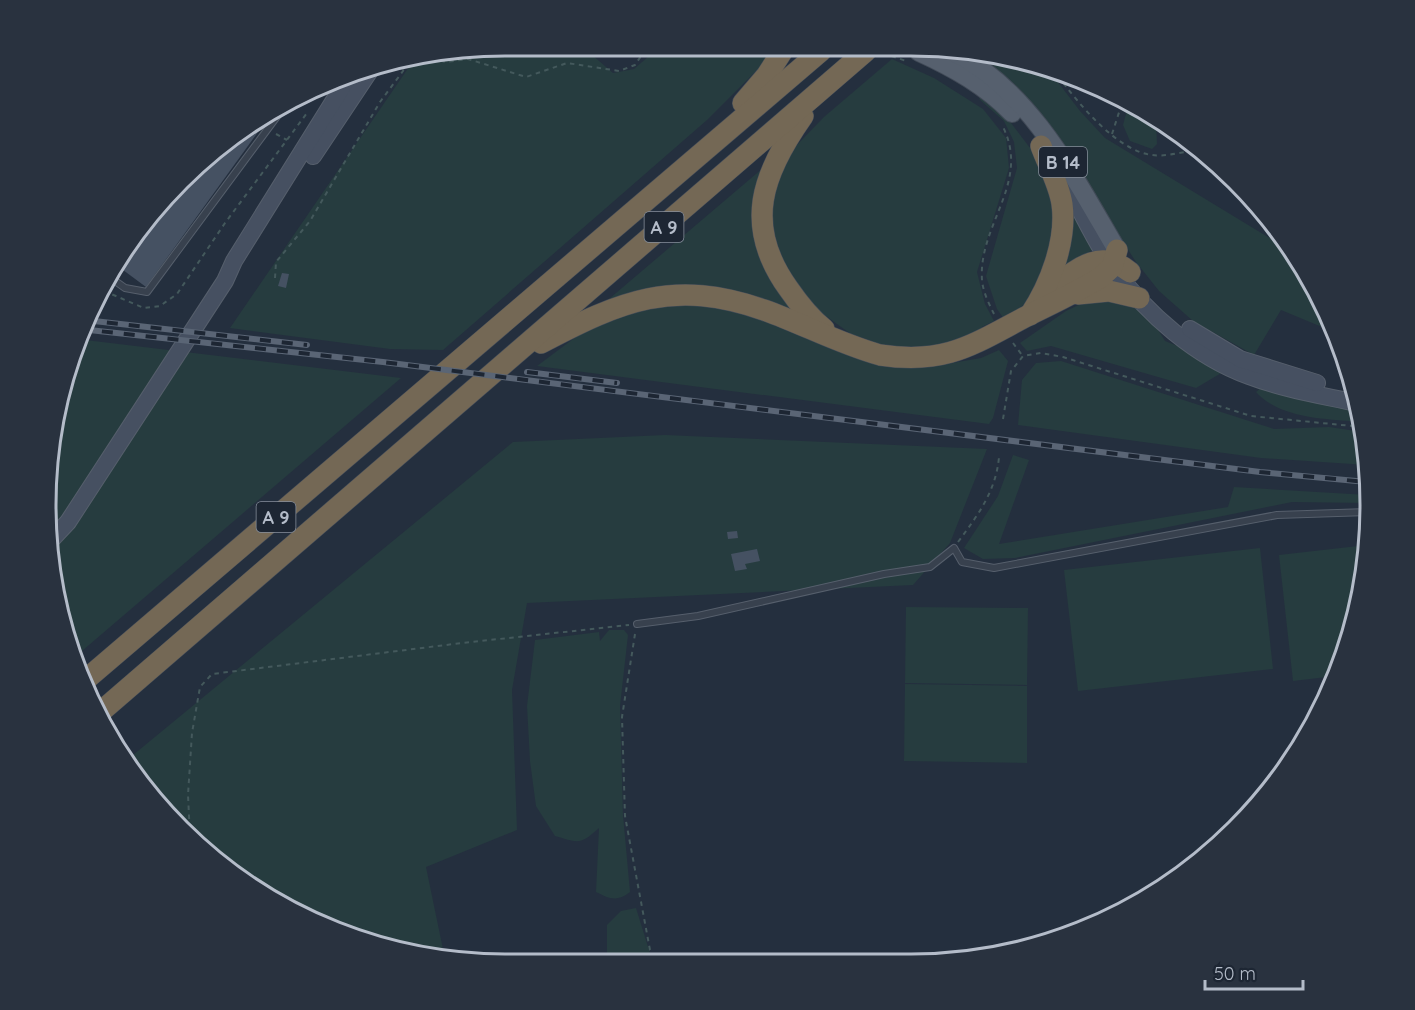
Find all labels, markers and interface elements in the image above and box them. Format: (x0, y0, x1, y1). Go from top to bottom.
road number: B 14 (1039, 147, 1087, 177)
road number: A 9 (644, 212, 684, 242)
road number: A 9 (256, 502, 296, 532)
scale bar (1205, 953, 1302, 991)
text: 50 m (1214, 962, 1256, 985)

